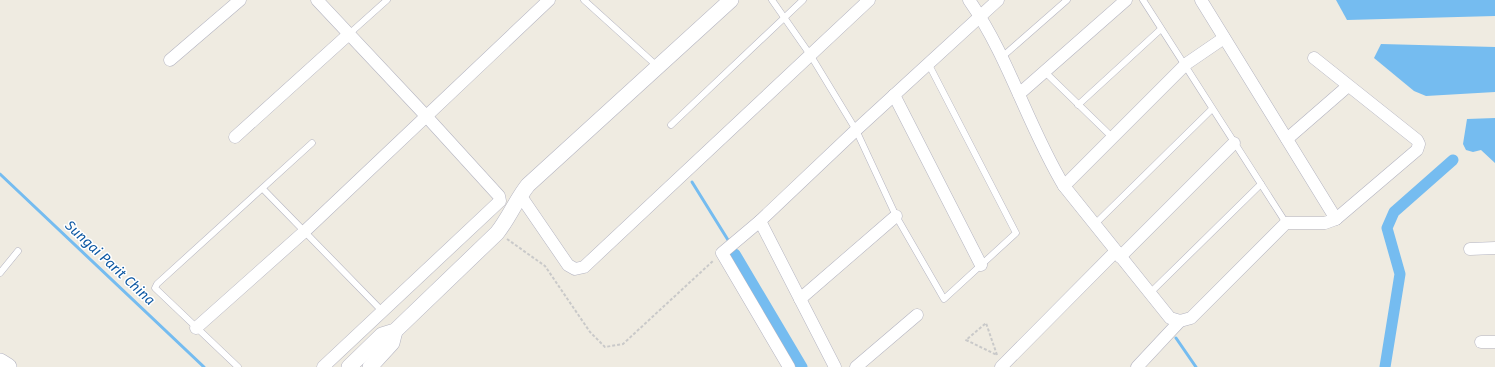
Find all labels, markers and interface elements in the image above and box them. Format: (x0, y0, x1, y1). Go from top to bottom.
water label: Sungai Parit China (61, 216, 158, 309)

